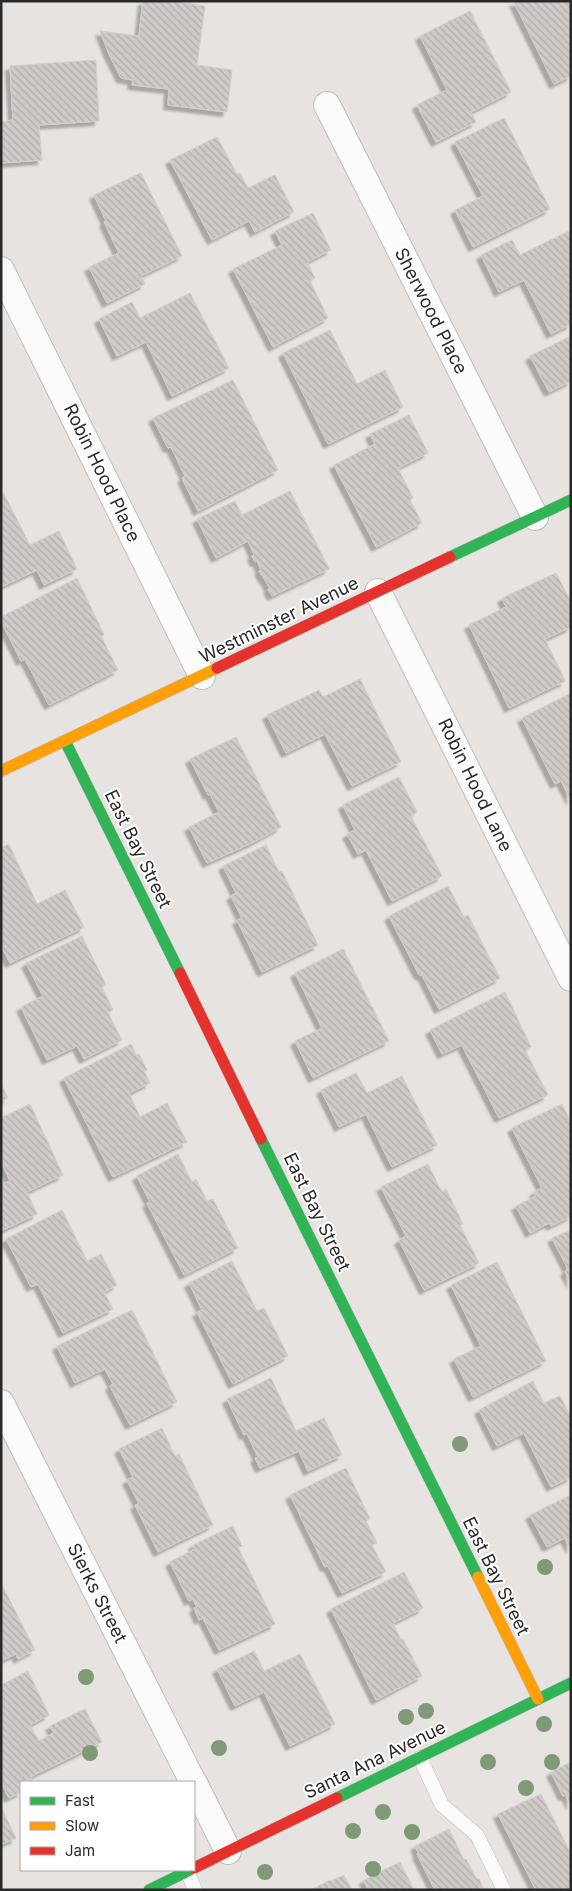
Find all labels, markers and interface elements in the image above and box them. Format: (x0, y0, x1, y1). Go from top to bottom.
street label: Sherwood Place (391, 244, 472, 377)
street label: Robin Hood Place (60, 400, 145, 545)
street label: Westminster Avenue (196, 572, 362, 667)
street label: Robin Hood Lane (434, 715, 517, 855)
street label: East Bay Street (101, 786, 176, 911)
street label: East Bay Street (280, 1149, 355, 1274)
street label: East Bay Street (459, 1513, 534, 1638)
street label: Sierks Street (63, 1540, 132, 1646)
street label: Santa Ana Avenue (301, 1716, 449, 1803)
legend (20, 1781, 195, 1871)
text: Fast (65, 1791, 95, 1810)
text: Slow (65, 1816, 99, 1835)
text: Jam (65, 1841, 95, 1860)

